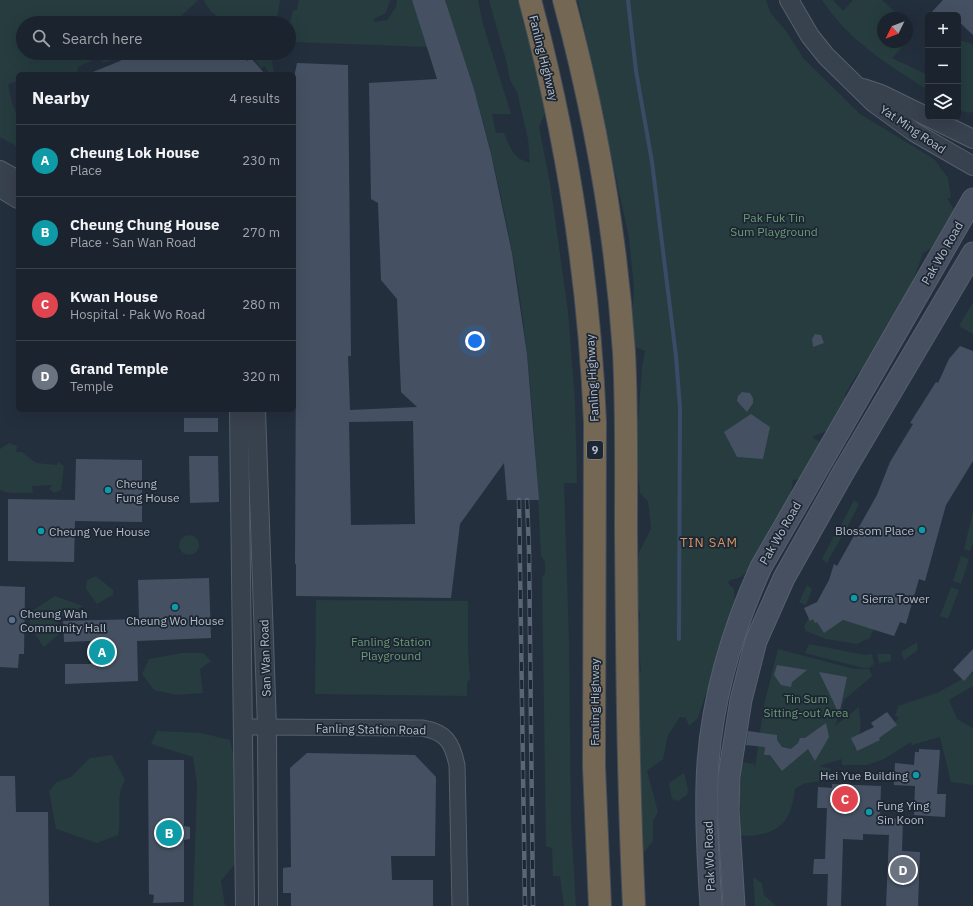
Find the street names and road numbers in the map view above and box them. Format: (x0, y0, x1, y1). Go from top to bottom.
street label: Fanling Highway (526, 14, 562, 102)
street label: Yat Ming Road (877, 101, 949, 157)
street label: Pak Wo Road (918, 219, 966, 287)
street label: Fanling Highway (582, 334, 602, 422)
road number: 9 (587, 441, 603, 459)
street label: Pak Wo Road (756, 499, 804, 567)
street label: San Wan Road (256, 619, 274, 697)
street label: Fanling Highway (587, 658, 602, 746)
street label: Fanling Station Road (316, 721, 426, 737)
street label: Pak Wo Road (700, 821, 718, 891)

